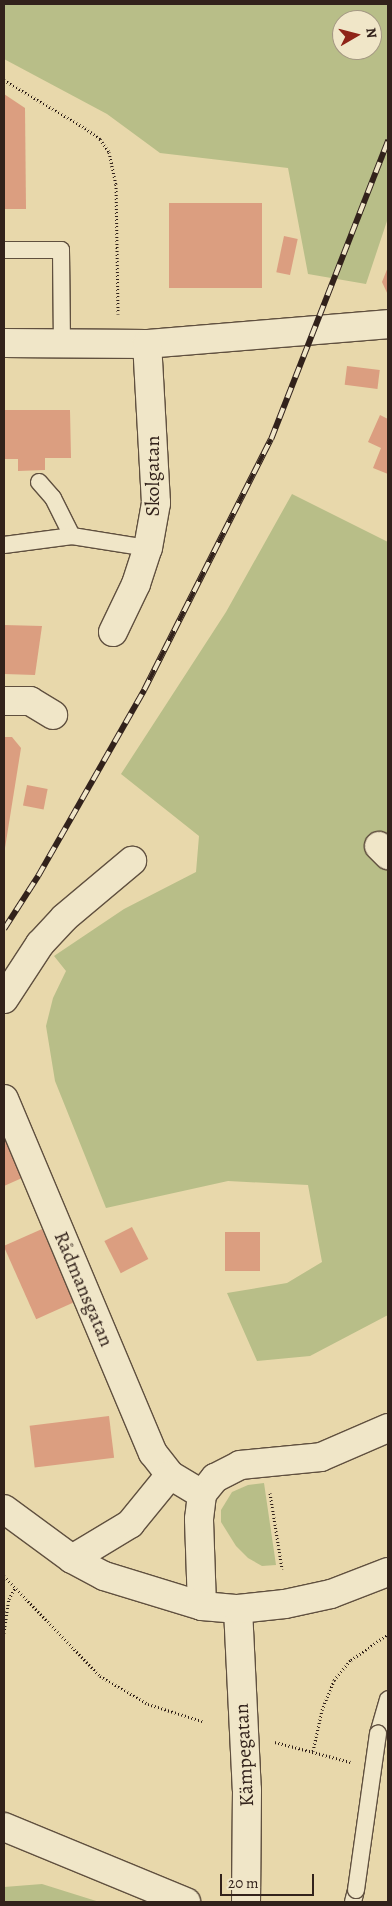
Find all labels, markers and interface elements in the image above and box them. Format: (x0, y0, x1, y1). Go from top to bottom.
north arrow (332, 10, 382, 60)
text: N (361, 27, 381, 39)
street label: Skolgatan (140, 436, 164, 516)
street label: Rådmansgatan (49, 1228, 119, 1350)
street label: Kämpegatan (229, 1703, 259, 1807)
scale bar (222, 1864, 316, 1896)
text: 20 m (228, 1873, 259, 1893)

